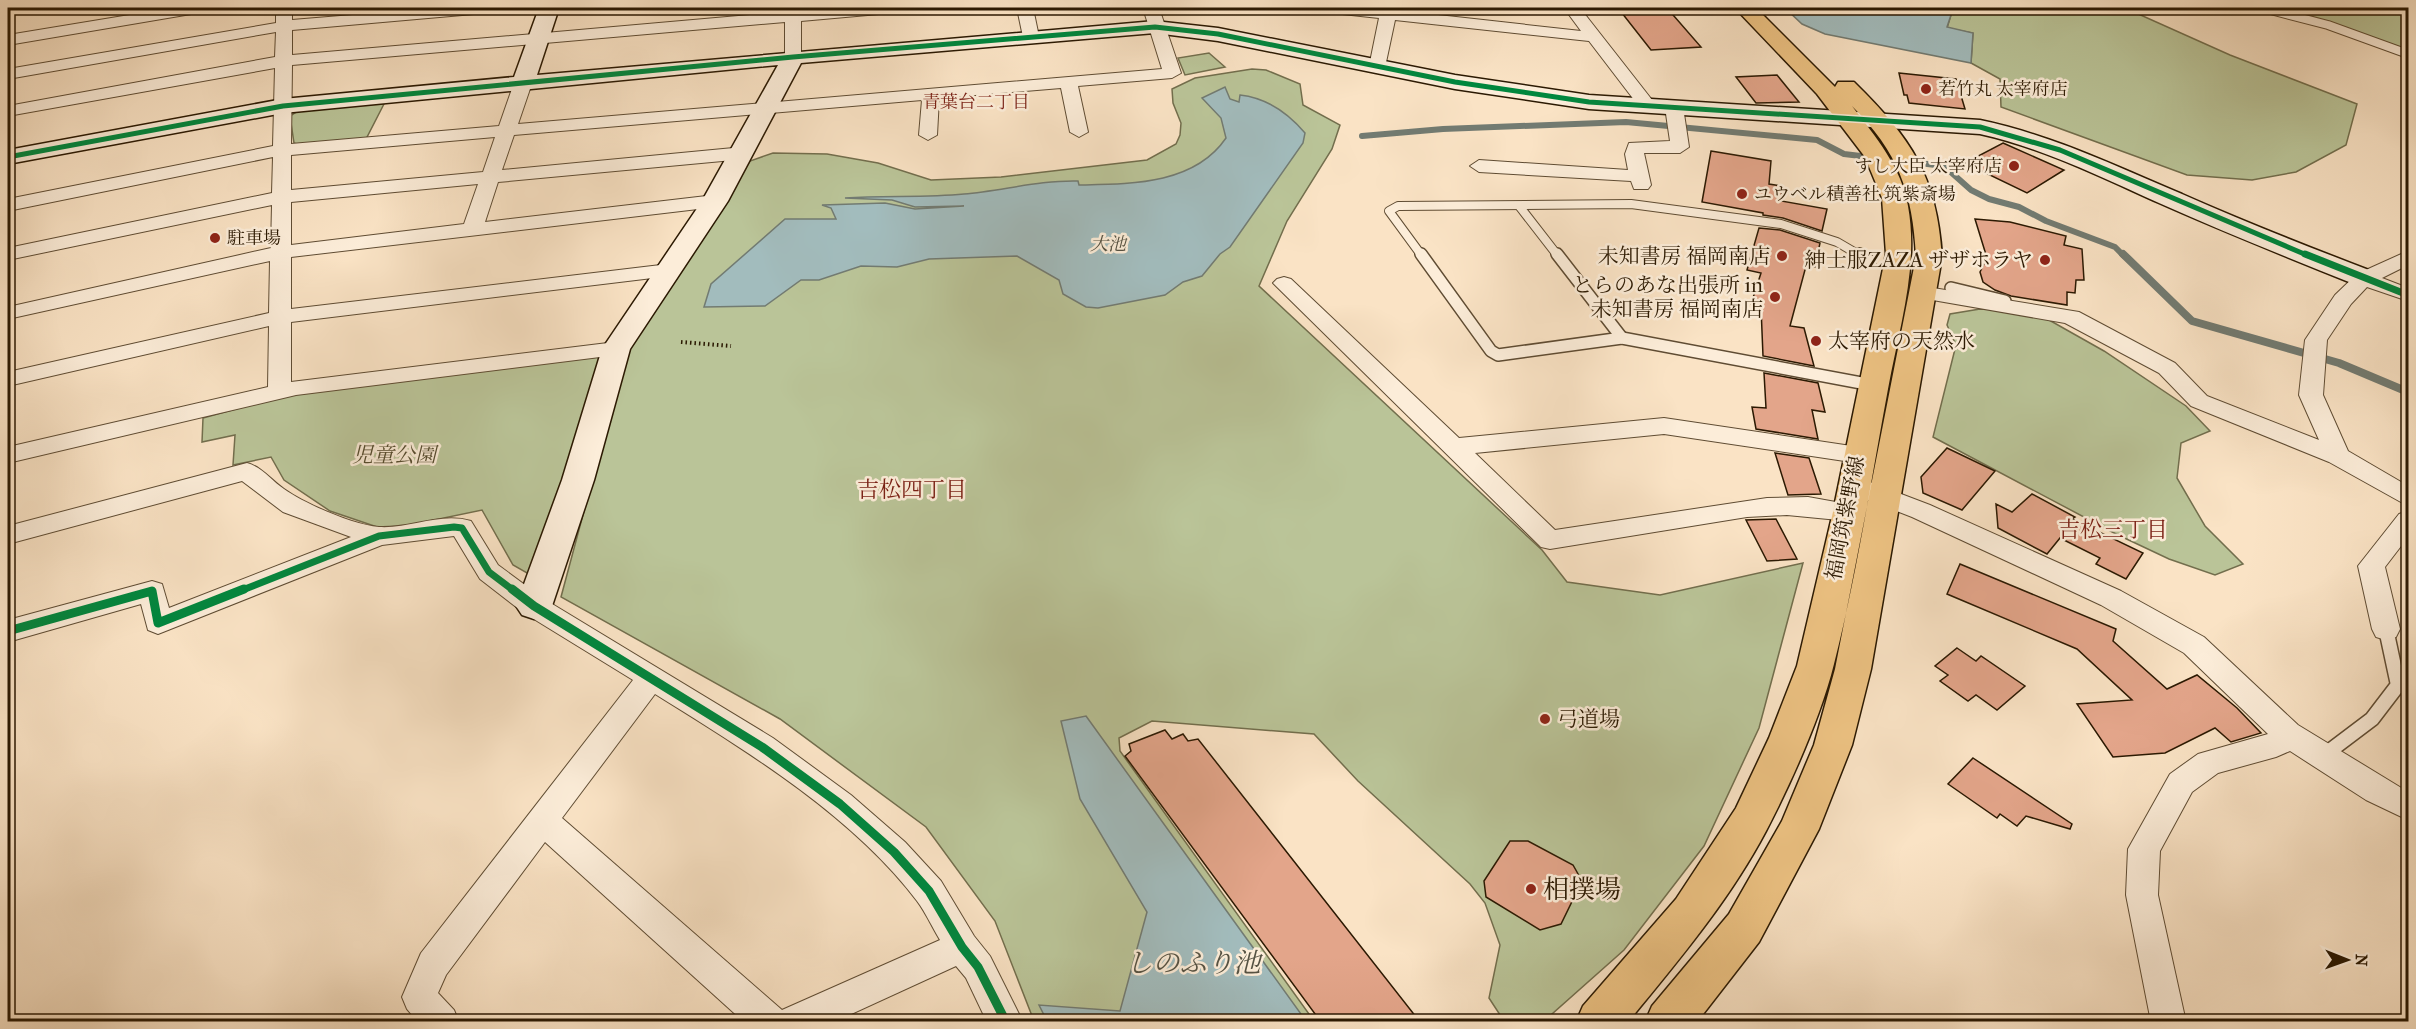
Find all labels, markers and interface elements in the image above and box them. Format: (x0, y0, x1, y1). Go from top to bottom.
place label: 若竹丸 太宰府店 (1938, 79, 2068, 100)
marker: 若竹丸 太宰府店 (1919, 82, 1933, 96)
district label: 青葉台二丁目 (922, 92, 1030, 113)
place label: すし大臣 太宰府店 (1854, 156, 2002, 177)
marker: すし大臣 太宰府店 (2007, 159, 2021, 173)
place label: ユウベル積善社 筑紫斎場 (1754, 184, 1956, 205)
marker: ユウベル積善社 筑紫斎場 (1735, 187, 1749, 201)
place label: 駐車場 (227, 228, 281, 249)
marker: 駐車場 (208, 231, 222, 245)
water label: 大池 (1090, 234, 1128, 255)
place label: 未知書房 福岡南店 (1597, 244, 1770, 268)
place label: 紳士服ZAZA ザザホラヤ (1805, 248, 2033, 272)
marker: 未知書房 福岡南店 (1775, 249, 1789, 263)
marker: 紳士服ZAZA ザザホラヤ (2038, 253, 2052, 267)
place label: とらのあな出張所 in 未知書房 福岡南店 (1572, 273, 1763, 321)
marker: とらのあな出張所 in 未知書房 福岡南店 (1768, 290, 1782, 304)
place label: 太宰府の天然水 (1828, 329, 1975, 353)
marker: 太宰府の天然水 (1809, 334, 1823, 348)
park label: 児童公園 (352, 443, 439, 467)
street label: 福岡筑紫野線 (1821, 454, 1869, 582)
district label: 吉松四丁目 (857, 477, 967, 503)
district label: 吉松三丁目 (2058, 517, 2168, 543)
place label: 弓道場 (1557, 707, 1620, 731)
marker: 弓道場 (1538, 712, 1552, 726)
place label: 相撲場 (1543, 874, 1621, 905)
marker: 相撲場 (1524, 882, 1538, 896)
north arrow (2317, 930, 2377, 990)
water label: しのふり池 (1126, 947, 1263, 979)
text: N (2352, 954, 2371, 967)

